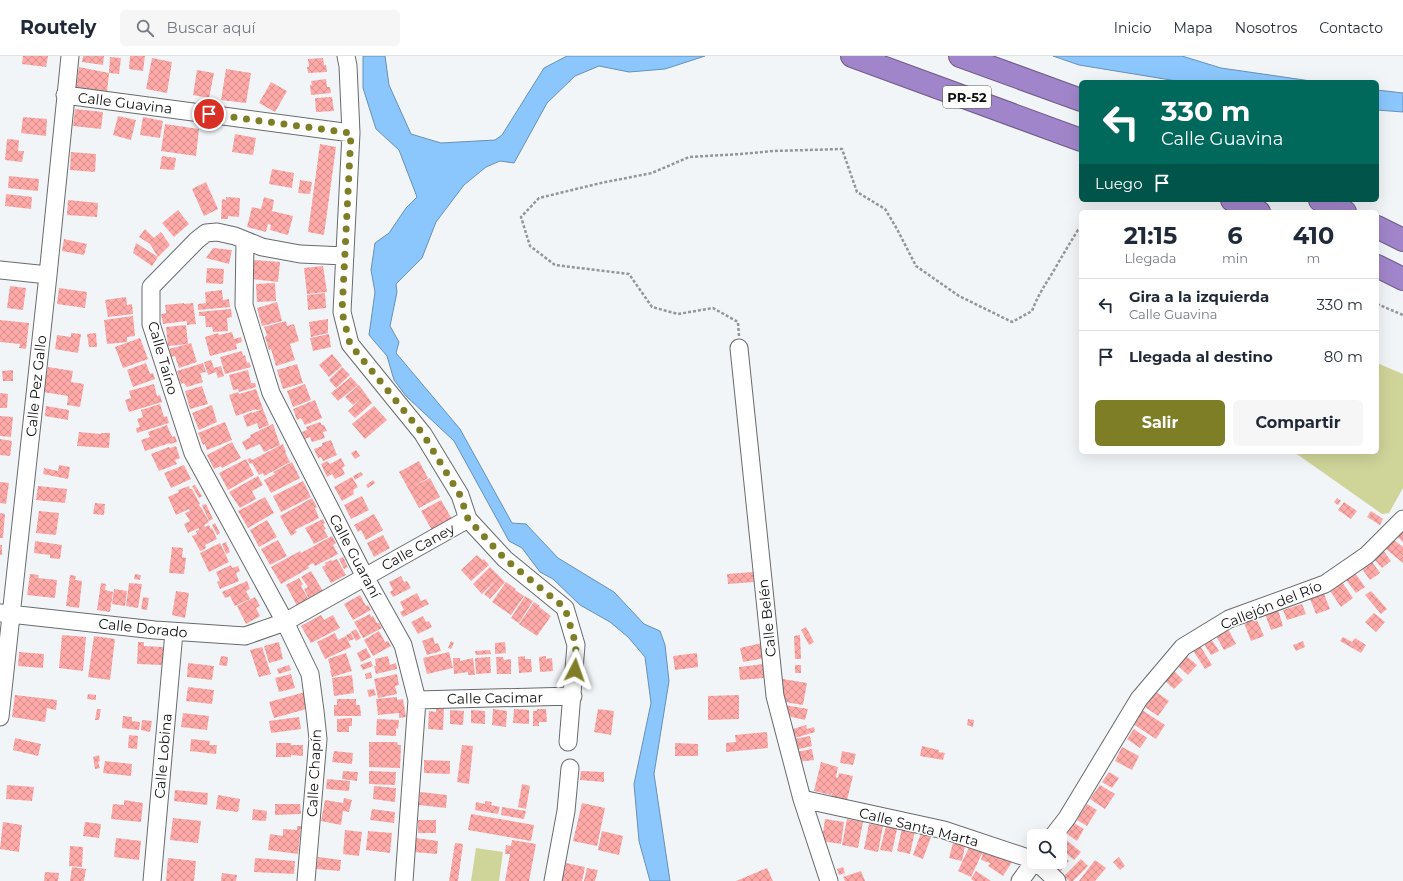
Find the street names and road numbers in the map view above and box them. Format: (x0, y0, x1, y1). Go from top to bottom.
road number: PR-52 (943, 86, 991, 108)
street label: Calle Guavina (77, 88, 173, 118)
street label: Calle Taíno (144, 319, 182, 397)
street label: Calle Pez Gallo (22, 334, 50, 438)
street label: Calle Guaraní (325, 511, 385, 602)
street label: Calle Caney (378, 519, 458, 575)
street label: Callejón del Río (1218, 576, 1325, 634)
street label: Calle Belén (754, 578, 780, 658)
street label: Calle Dorado (97, 614, 189, 642)
street label: Calle Cacimar (447, 688, 544, 708)
street label: Calle Lobina (150, 713, 176, 799)
street label: Calle Chapín (303, 729, 325, 817)
street label: Calle Santa Marta (857, 803, 981, 851)

